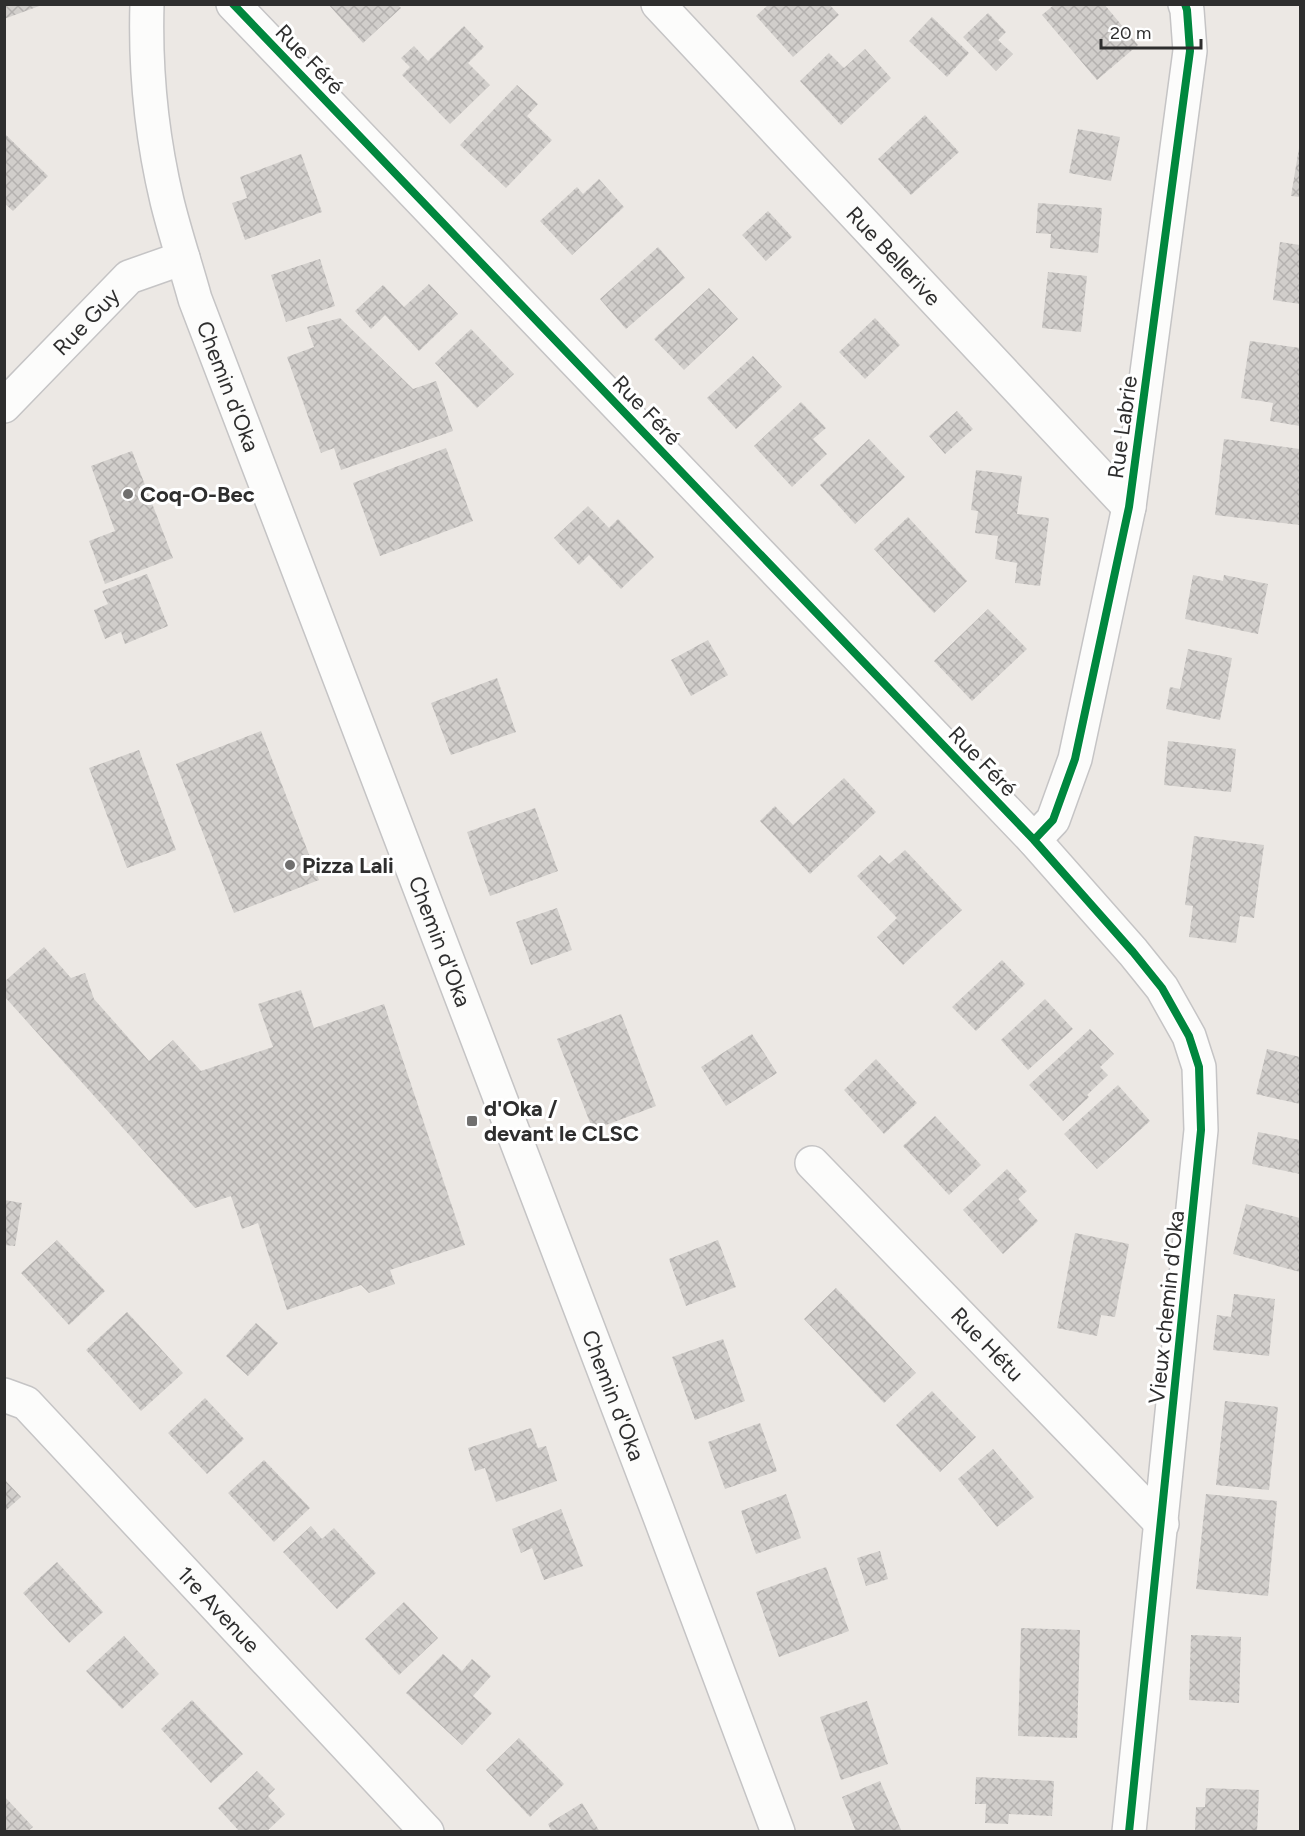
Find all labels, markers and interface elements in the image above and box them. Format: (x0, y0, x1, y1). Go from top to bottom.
scale bar (1101, 12, 1202, 50)
street label: Rue Féré (270, 19, 350, 100)
text: 20 m (1110, 22, 1151, 44)
street label: Rue Bellerive (840, 201, 947, 312)
street label: Rue Guy (48, 282, 126, 361)
street label: Chemin d'Oka (191, 317, 265, 456)
street label: Rue Féré (607, 370, 687, 451)
street label: Rue Labrie (1102, 374, 1143, 480)
place label: Coq-O-Bec (140, 481, 255, 508)
marker: Coq-O-Bec (121, 487, 135, 501)
street label: Rue Féré (943, 721, 1023, 802)
place label: Pizza Lali (302, 852, 394, 879)
marker: Pizza Lali (283, 858, 297, 872)
street label: Chemin d'Oka (403, 872, 477, 1011)
place label: d'Oka / devant le CLSC (484, 1095, 639, 1147)
marker: d'Oka / devant le CLSC (465, 1114, 479, 1128)
street label: Vieux chemin d'Oka (1143, 1209, 1190, 1405)
street label: Rue Hétu (945, 1302, 1029, 1387)
street label: Chemin d'Oka (576, 1326, 650, 1465)
street label: 1re Avenue (172, 1561, 265, 1659)

